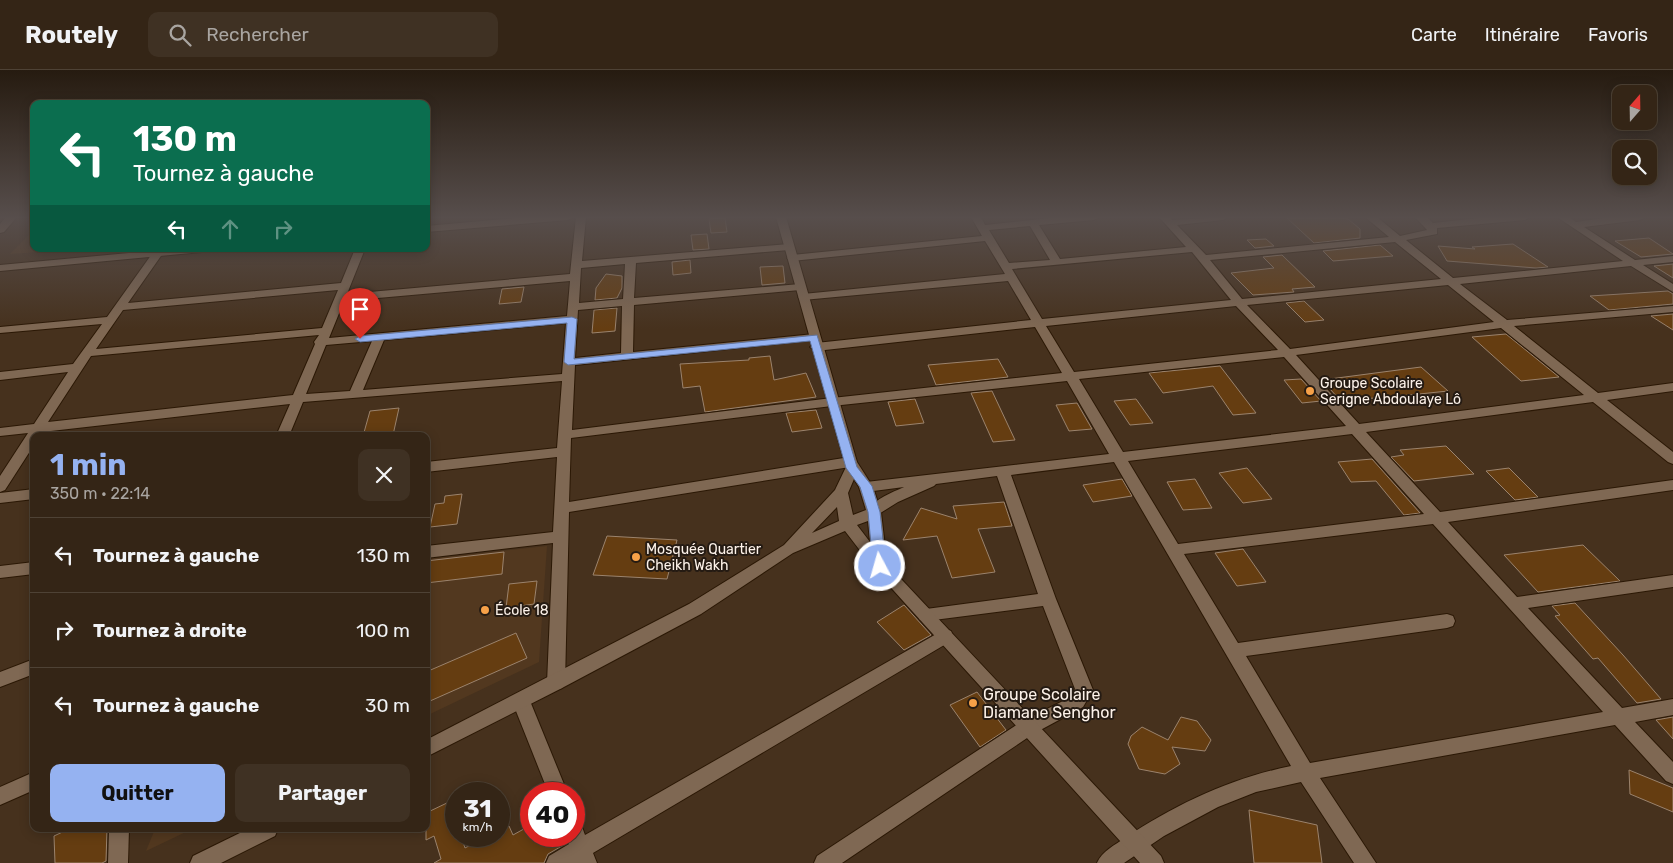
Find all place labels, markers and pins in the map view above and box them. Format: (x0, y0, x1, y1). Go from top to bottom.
pin (339, 288, 381, 339)
place label: Groupe Scolaire Serigne Abdoulaye Lô (1320, 375, 1461, 408)
marker: Groupe Scolaire Serigne Abdoulaye Lô (1304, 385, 1316, 397)
place label: Mosquée Quartier Cheikh Wakh (646, 541, 762, 574)
marker: Mosquée Quartier Cheikh Wakh (630, 551, 642, 563)
place label: École 18 (495, 601, 549, 619)
marker: École 18 (479, 604, 491, 616)
place label: Groupe Scolaire Diamane Senghor (983, 685, 1116, 722)
marker: Groupe Scolaire Diamane Senghor (967, 697, 979, 709)

